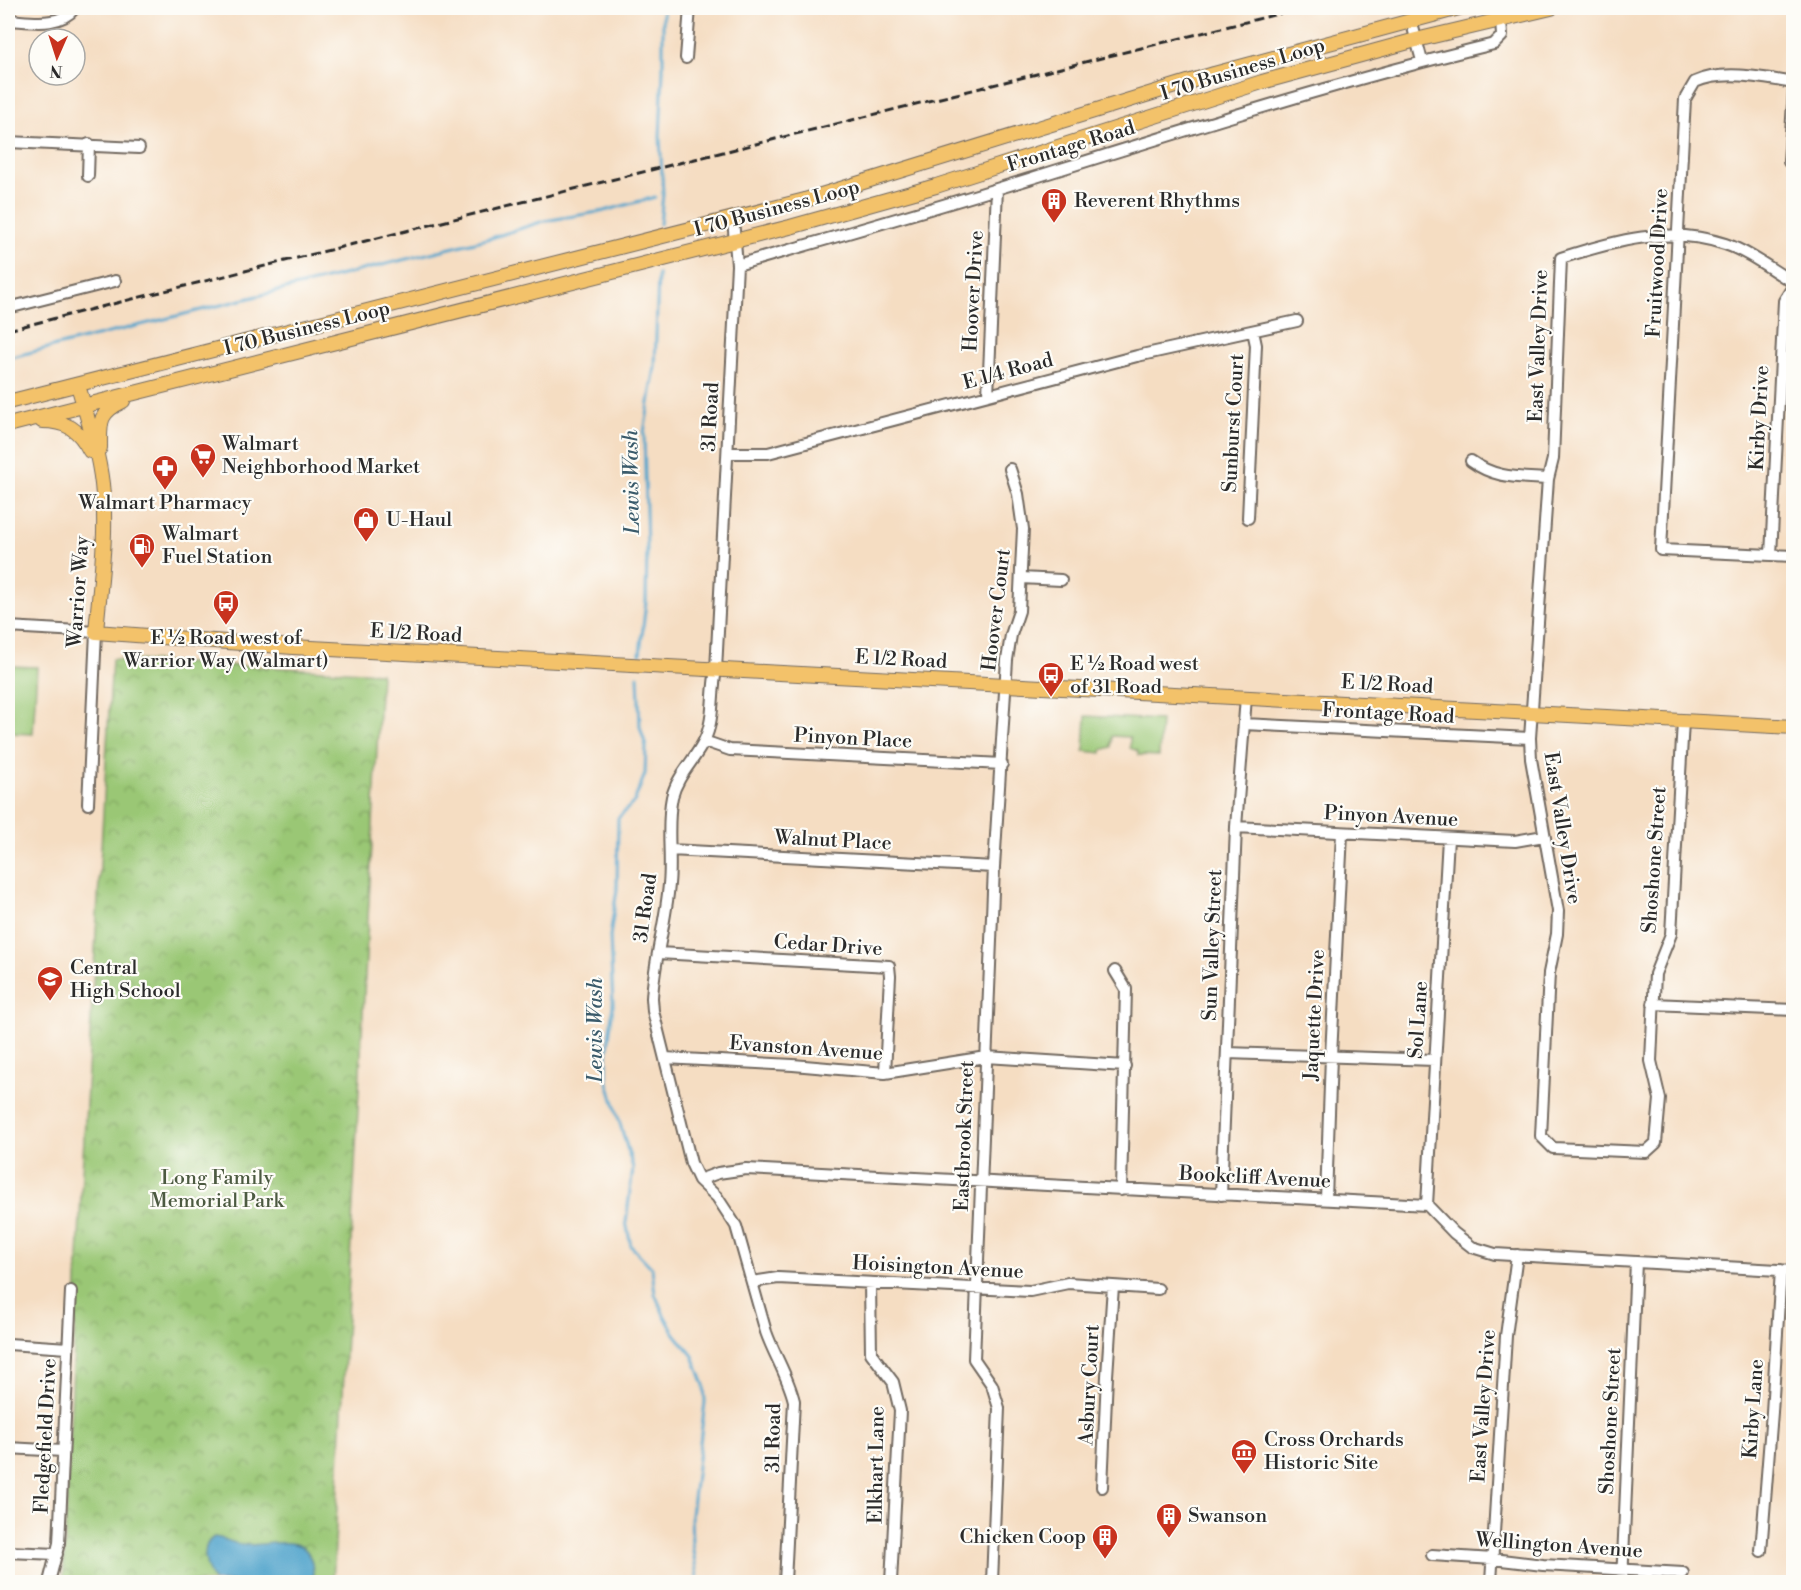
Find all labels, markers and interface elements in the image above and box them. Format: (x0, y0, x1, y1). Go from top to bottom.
north arrow (27, 27, 87, 87)
street label: I 70 Business Loop (1158, 33, 1328, 107)
text: N (49, 61, 63, 81)
street label: Frontage Road (1004, 115, 1139, 178)
street label: I 70 Business Loop (691, 175, 863, 243)
building icon: Reverent Rhythms (1039, 186, 1069, 224)
street label: Fruitwood Drive (1642, 188, 1674, 338)
place label: Reverent Rhythms (1074, 189, 1240, 214)
street label: Hoover Drive (958, 230, 990, 352)
street label: East Valley Drive (1524, 269, 1554, 423)
street label: I 70 Business Loop (221, 296, 393, 362)
street label: E 1/4 Road (960, 348, 1057, 396)
street label: Sunburst Court (1218, 353, 1250, 493)
street label: Kirby Drive (1745, 365, 1775, 471)
street label: 31 Road (697, 381, 725, 452)
water label: Lewis Wash (618, 429, 646, 536)
place label: Walmart Neighborhood Market (221, 432, 420, 480)
supermarket icon: Walmart Neighborhood Market (188, 441, 218, 479)
pharmacy icon: Walmart Pharmacy (150, 453, 180, 491)
place label: Walmart Pharmacy (77, 491, 252, 516)
shop icon: U-Haul (351, 505, 381, 543)
place label: U-Haul (386, 508, 452, 533)
place label: Walmart Fuel Station (161, 522, 272, 570)
fuel station icon: Walmart Fuel Station (127, 531, 157, 569)
street label: Warrior Way (63, 535, 95, 650)
street label: Hoover Court (977, 547, 1017, 673)
bus stop icon: E ½ Road west of Warrior Way (Walmart) (211, 588, 241, 626)
street label: E 1/2 Road (369, 619, 463, 649)
place label: E ½ Road west of Warrior Way (Walmart) (122, 626, 329, 674)
street label: E 1/2 Road (854, 645, 948, 675)
place label: E ½ Road west of 31 Road (1070, 652, 1199, 700)
bus stop icon: E ½ Road west of 31 Road (1036, 660, 1066, 698)
street label: E 1/2 Road (1340, 670, 1434, 700)
street label: Frontage Road (1321, 698, 1456, 730)
street label: Pinyon Place (793, 723, 913, 755)
street label: East Valley Drive (1538, 750, 1586, 906)
street label: Shoshone Street (1637, 786, 1673, 934)
street label: Pinyon Avenue (1323, 801, 1459, 833)
street label: Walnut Place (773, 825, 892, 857)
street label: Sun Valley Street (1198, 869, 1228, 1021)
street label: 31 Road (629, 871, 663, 944)
street label: Cedar Drive (773, 930, 883, 962)
street label: Jaquette Drive (1299, 949, 1331, 1082)
place label: Central High School (70, 956, 181, 1004)
school or university icon: Central High School (35, 964, 65, 1002)
water label: Lewis Wash (583, 977, 609, 1083)
street label: Sol Lane (1404, 980, 1434, 1060)
street label: Evanston Avenue (728, 1031, 884, 1067)
street label: Eastbrook Street (950, 1060, 980, 1212)
street label: Bookcliff Avenue (1177, 1161, 1332, 1194)
park label: Long Family Memorial Park (150, 1166, 286, 1214)
street label: Hoisington Avenue (852, 1251, 1024, 1285)
street label: Asbury Court (1074, 1324, 1106, 1447)
street label: East Valley Drive (1466, 1329, 1502, 1483)
street label: Shoshone Street (1595, 1347, 1627, 1495)
street label: Fledgefield Drive (29, 1358, 63, 1514)
street label: Kirby Lane (1738, 1358, 1770, 1460)
street label: 31 Road (761, 1402, 787, 1473)
street label: Elkhart Lane (863, 1406, 891, 1524)
place label: Cross Orchards Historic Site (1264, 1428, 1404, 1476)
museum icon: Cross Orchards Historic Site (1229, 1437, 1259, 1475)
building icon: Swanson (1154, 1501, 1184, 1539)
place label: Swanson (1188, 1504, 1267, 1529)
building icon: Chicken Coop (1090, 1522, 1120, 1560)
place label: Chicken Coop (959, 1525, 1086, 1550)
street label: Wellington Avenue (1473, 1528, 1644, 1564)

